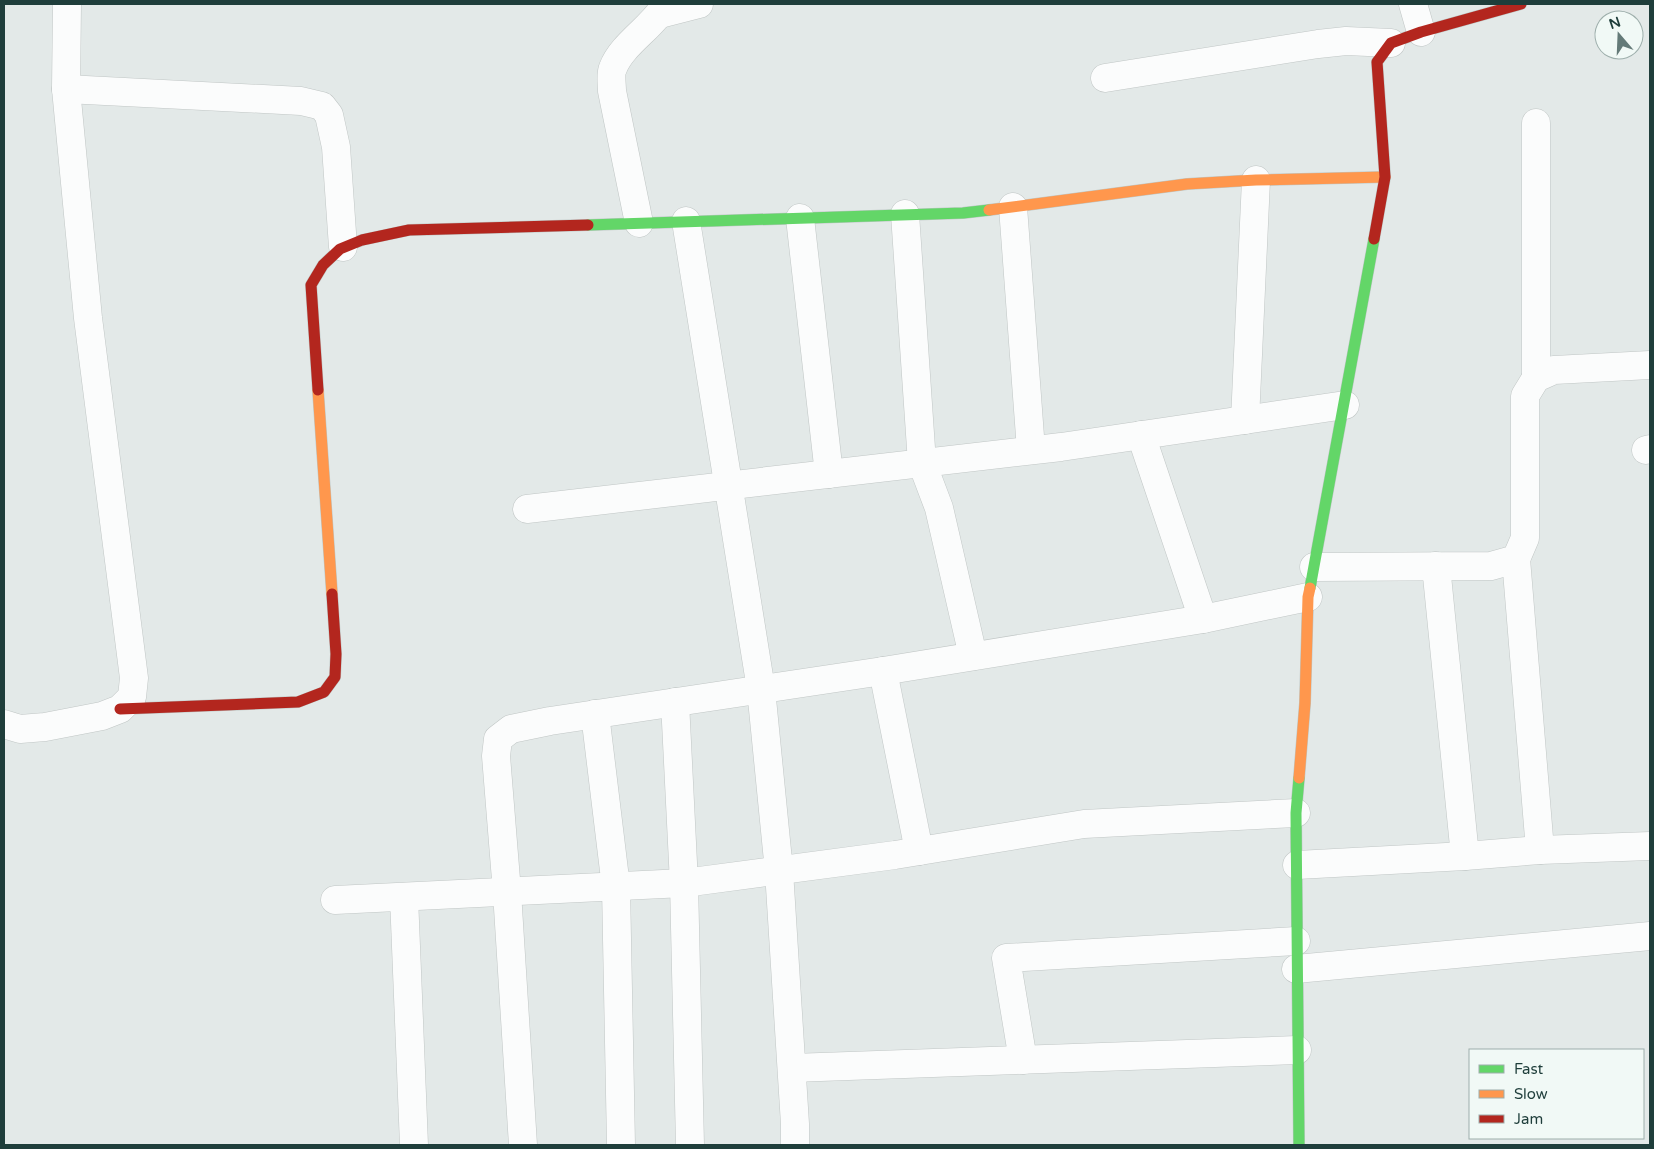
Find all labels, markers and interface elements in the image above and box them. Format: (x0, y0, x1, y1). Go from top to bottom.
north arrow (1594, 10, 1644, 60)
text: N (1607, 13, 1623, 33)
legend (1469, 1049, 1644, 1139)
text: Fast (1514, 1060, 1544, 1078)
text: Slow (1514, 1085, 1548, 1103)
text: Jam (1514, 1110, 1543, 1128)

